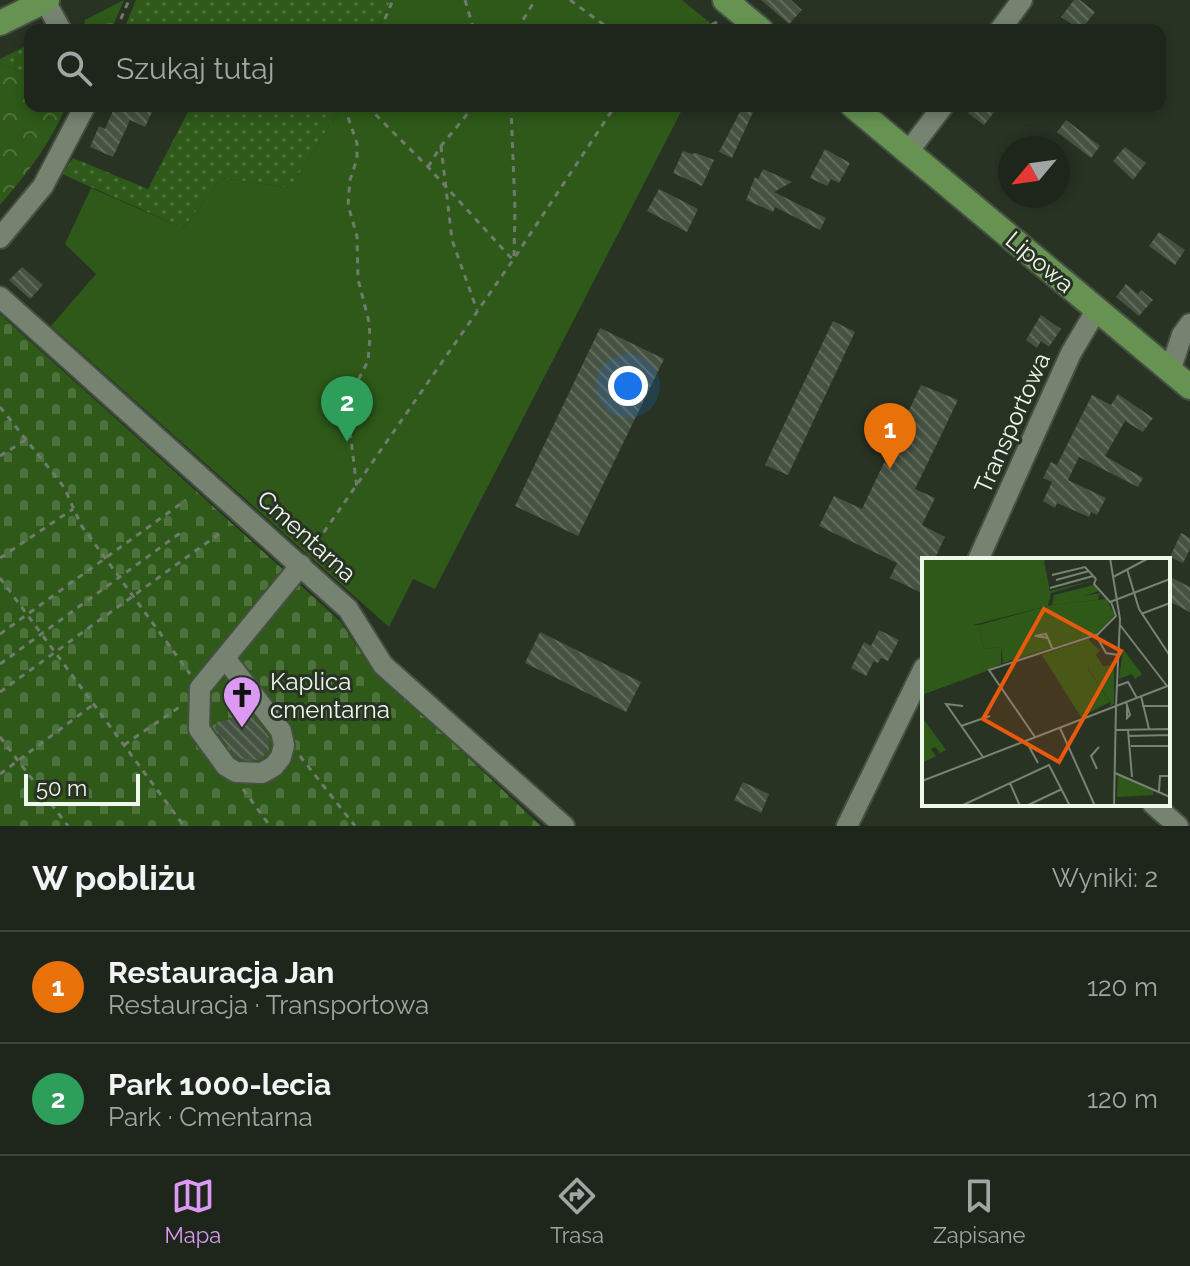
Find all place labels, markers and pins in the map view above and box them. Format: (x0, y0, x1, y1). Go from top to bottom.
pin: 2 (321, 376, 373, 442)
pin: 1 (864, 403, 916, 469)
place label: Kaplica cmentarna (270, 667, 390, 724)
church icon: Kaplica cmentarna (221, 674, 263, 729)

